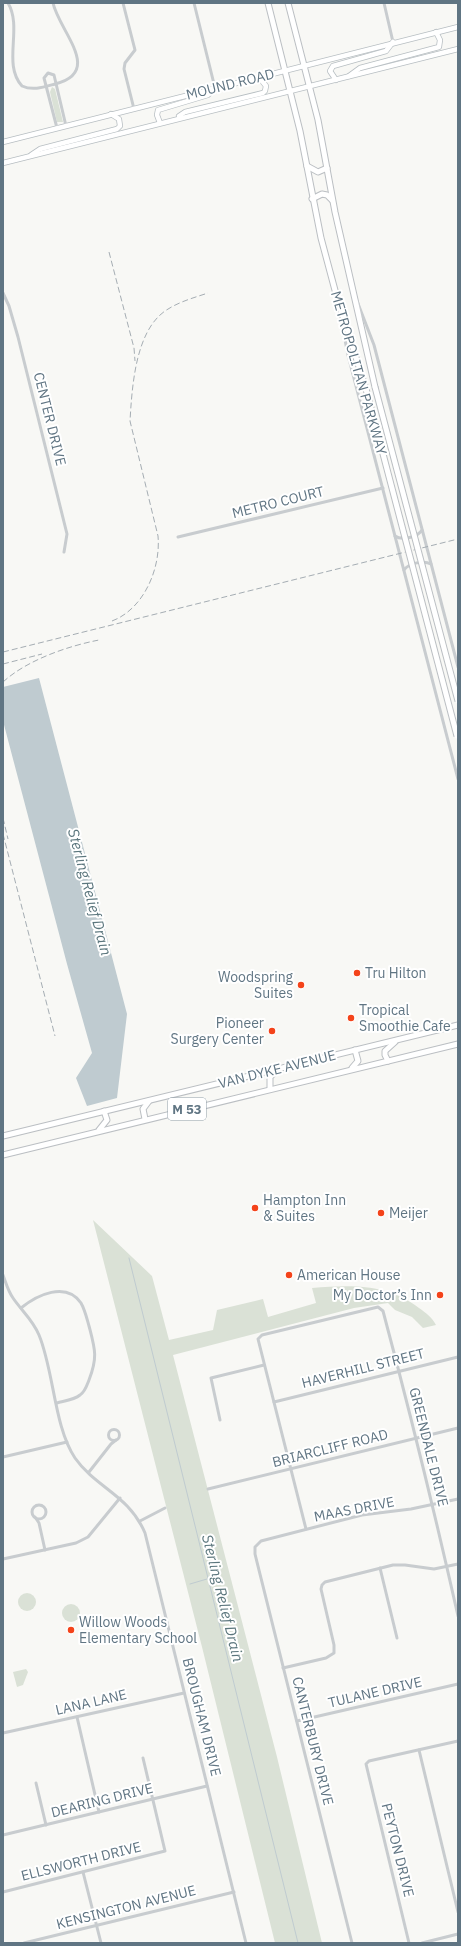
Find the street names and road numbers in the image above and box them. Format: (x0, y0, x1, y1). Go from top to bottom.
street label: MOUND ROAD (184, 64, 276, 104)
street label: METROPOLITAN PARKWAY (327, 289, 391, 458)
street label: CENTER DRIVE (30, 370, 70, 468)
street label: METRO COURT (230, 482, 326, 522)
street label: VAN DYKE AVENUE (216, 1046, 338, 1092)
road number: M 53 (168, 1098, 206, 1120)
street label: HAVERHILL STREET (300, 1344, 426, 1392)
street label: GREENDALE DRIVE (405, 1386, 453, 1508)
street label: BRIARCLIFF ROAD (270, 1425, 390, 1471)
street label: MAAS DRIVE (312, 1492, 396, 1526)
street label: BROUGHAM DRIVE (179, 1656, 225, 1778)
street label: TULANE DRIVE (326, 1672, 424, 1712)
street label: CANTERBURY DRIVE (288, 1675, 338, 1807)
street label: LANA LANE (54, 1685, 128, 1719)
street label: DEARING DRIVE (49, 1779, 155, 1821)
street label: PEYTON DRIVE (378, 1801, 418, 1899)
street label: ELLSWORTH DRIVE (19, 1837, 143, 1885)
street label: KENSINGTON AVENUE (54, 1881, 198, 1933)

